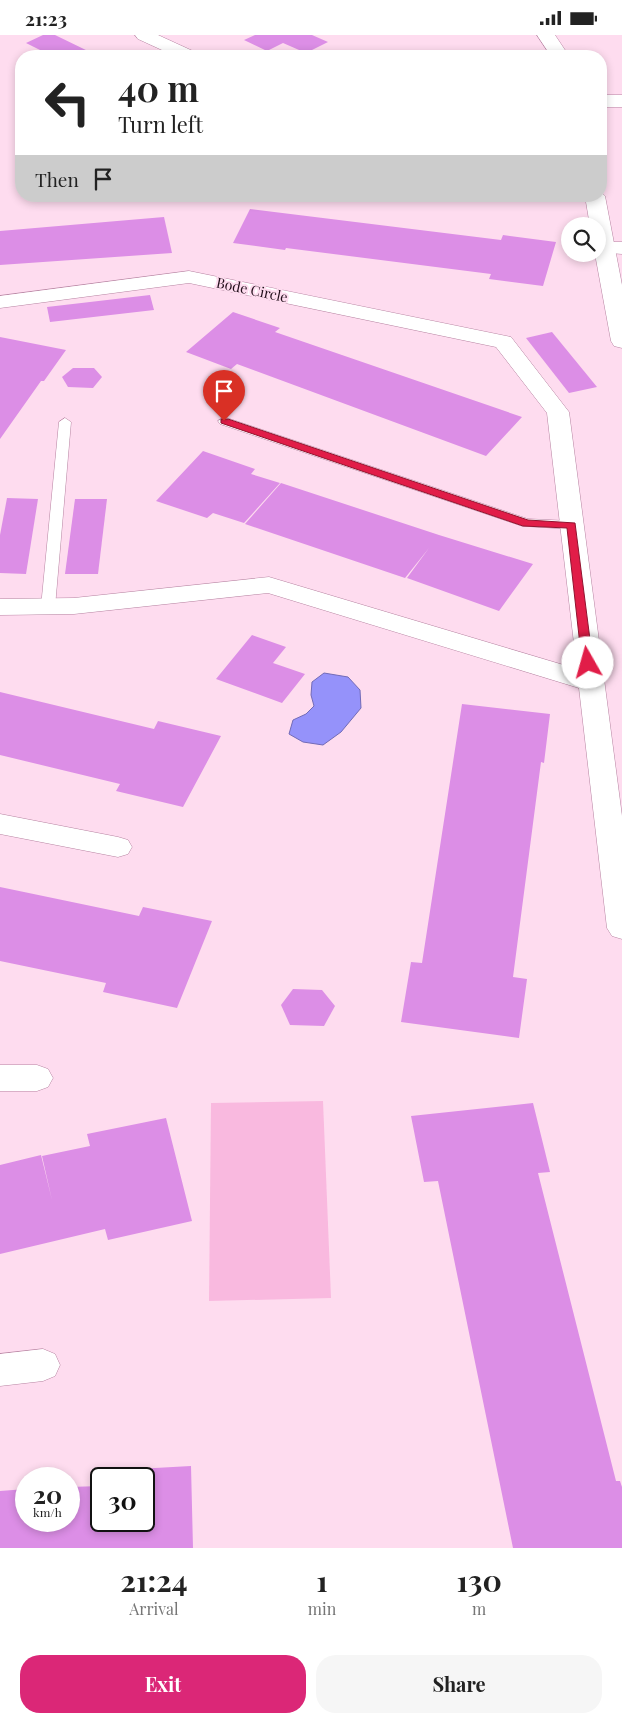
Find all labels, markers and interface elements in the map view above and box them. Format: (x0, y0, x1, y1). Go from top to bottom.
text: 21:23 (25, 5, 67, 31)
text: 40 m (118, 64, 199, 111)
icon: left (35, 70, 100, 135)
text: Turn left (118, 109, 203, 139)
icon: arrive (89, 165, 117, 193)
text: Then (35, 166, 79, 192)
map controls (561, 217, 606, 262)
button: search (561, 217, 606, 262)
street label: Bode Circle (215, 273, 290, 306)
pin (203, 370, 245, 421)
icon: arrive (210, 377, 238, 405)
position arrow (561, 636, 613, 688)
speed limit sign: 30 (90, 1467, 155, 1532)
text: 20 (33, 1477, 62, 1510)
text: km/h (33, 1504, 62, 1520)
text: 21:24 (120, 1560, 188, 1600)
text: 1 (316, 1560, 328, 1600)
text: 130 (456, 1560, 502, 1600)
text: Arrival (129, 1598, 179, 1619)
text: min (308, 1598, 336, 1619)
text: m (472, 1598, 486, 1619)
button: Exit (20, 1655, 306, 1713)
button: Share (316, 1655, 602, 1713)

